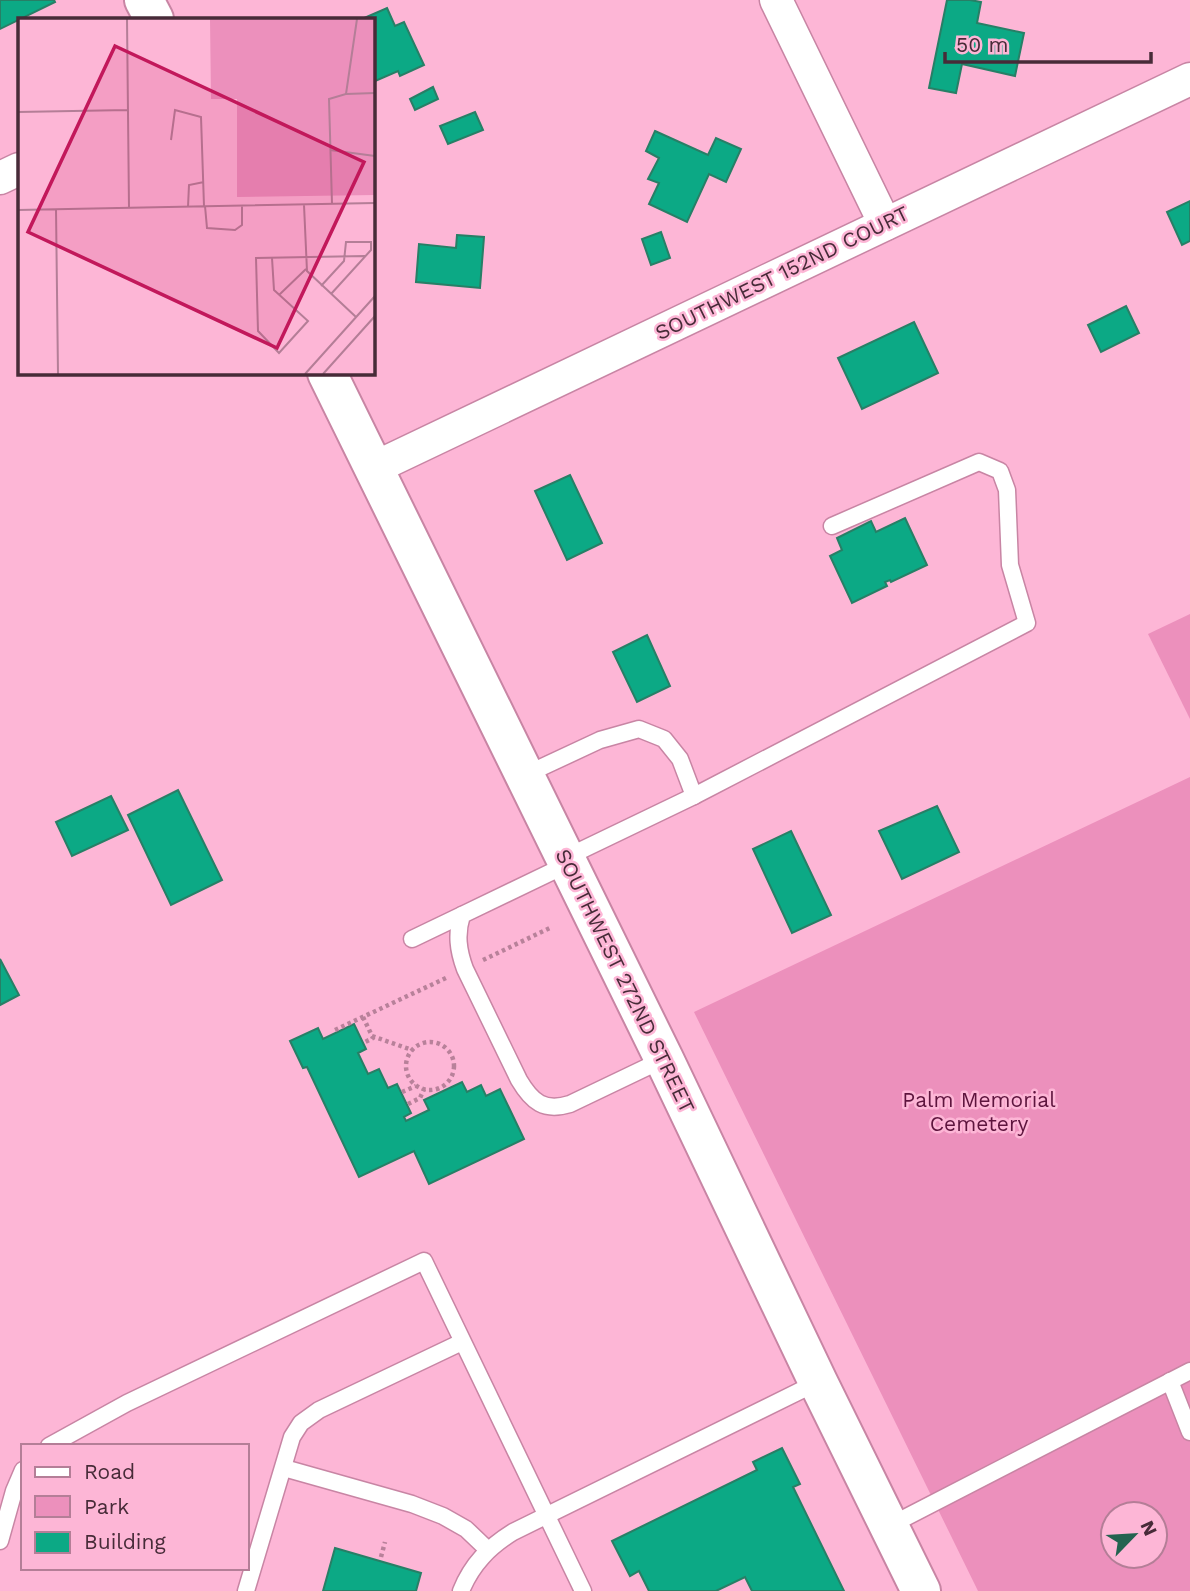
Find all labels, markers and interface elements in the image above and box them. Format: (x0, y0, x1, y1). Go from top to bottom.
inset map (18, 18, 374, 374)
scale bar (945, 21, 1152, 65)
text: 50 m (956, 32, 1008, 57)
street label: SOUTHWEST 152ND COURT (651, 200, 913, 345)
street label: SOUTHWEST 272ND STREET (551, 845, 700, 1117)
park label: Palm Memorial Cemetery (902, 1087, 1056, 1136)
legend (21, 1444, 248, 1570)
text: Road (84, 1459, 135, 1484)
text: Park (84, 1494, 129, 1519)
north arrow (1099, 1500, 1169, 1570)
text: N (1136, 1517, 1162, 1539)
text: Building (84, 1529, 166, 1554)

